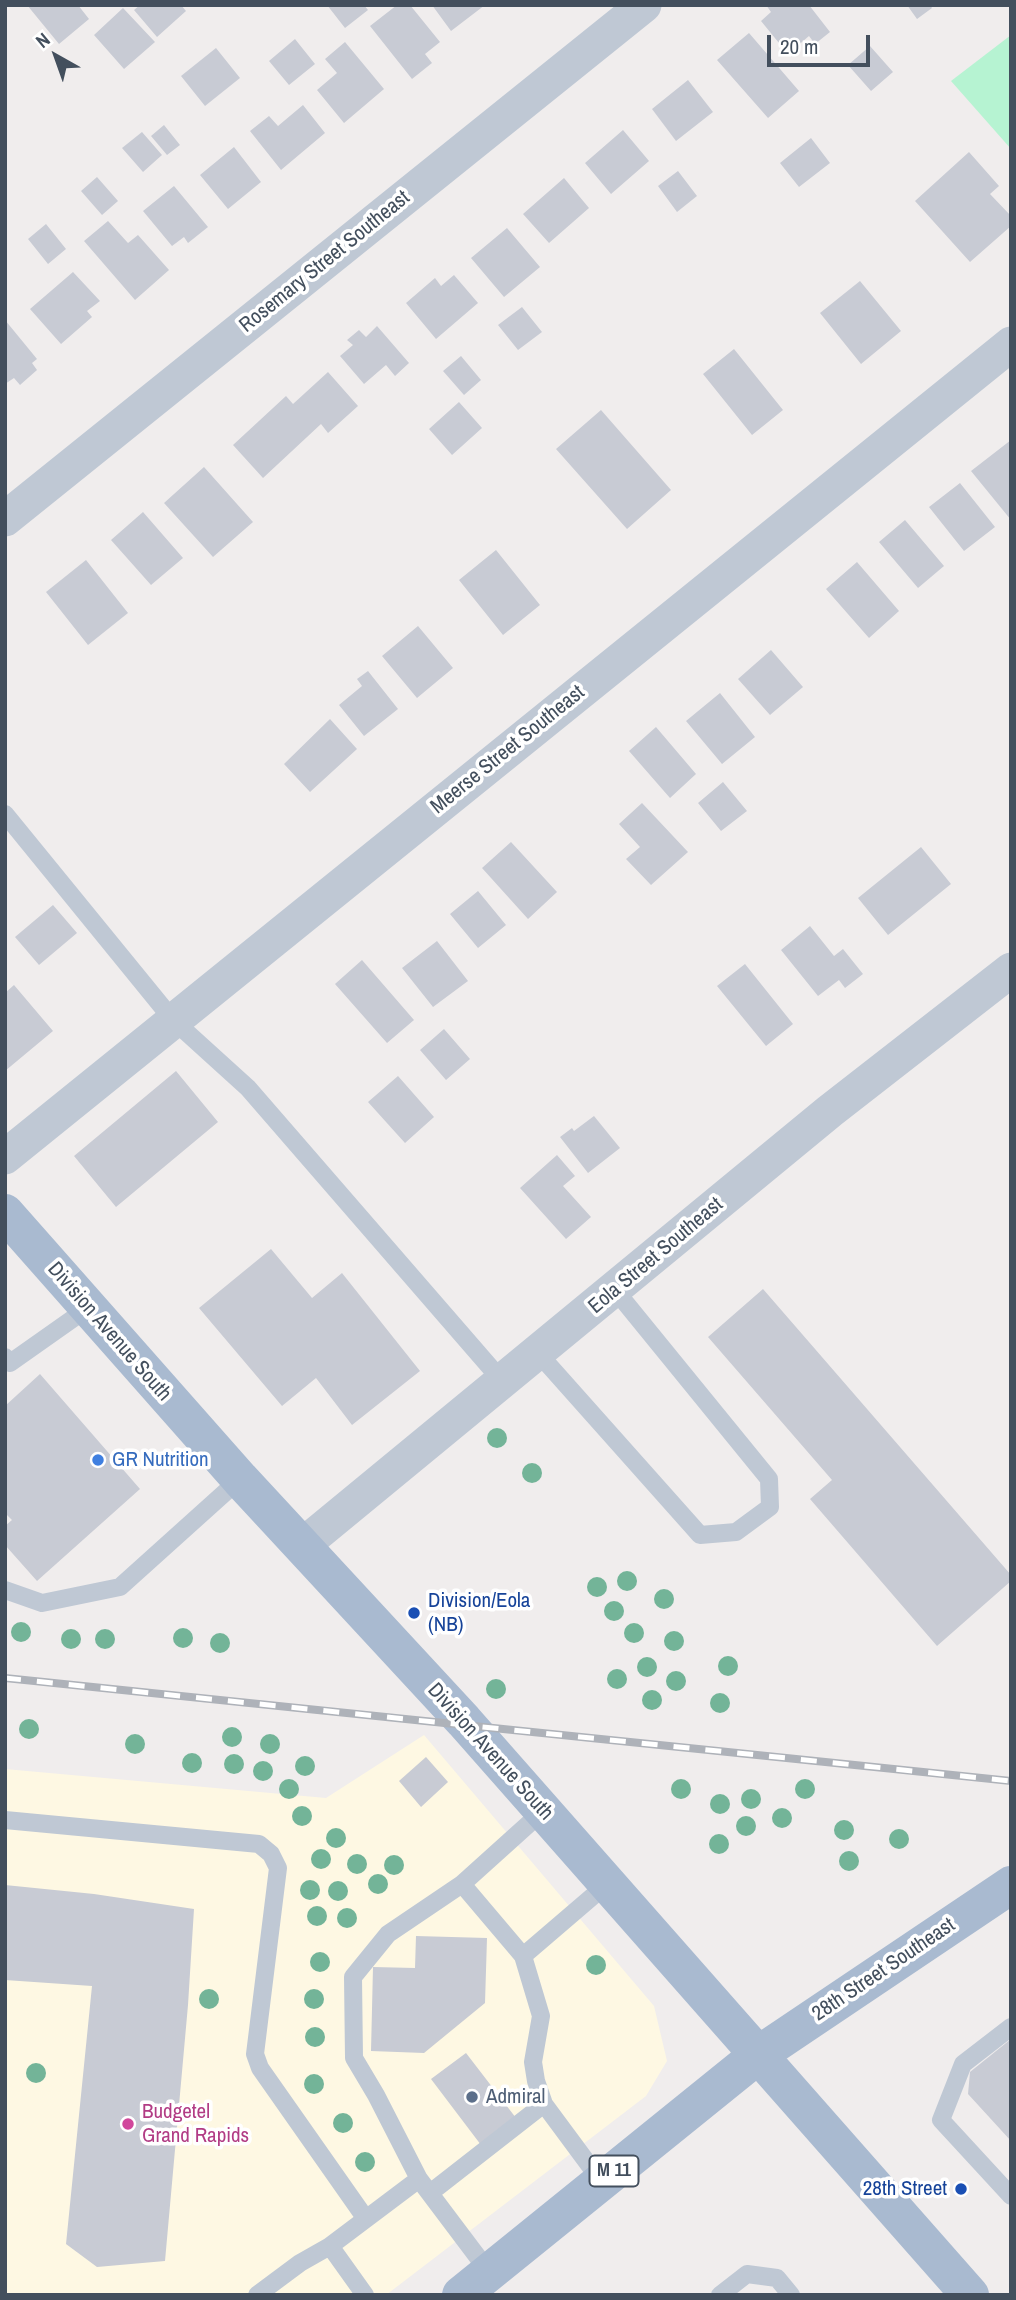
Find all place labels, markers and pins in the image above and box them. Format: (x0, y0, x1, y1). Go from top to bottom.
place label: GR Nutrition (112, 1447, 209, 1473)
marker: GR Nutrition (90, 1452, 106, 1468)
place label: Division/Eola (NB) (428, 1588, 530, 1638)
marker: Division/Eola (NB) (406, 1605, 422, 1621)
place label: Admiral (486, 2084, 545, 2110)
marker: Admiral (464, 2089, 480, 2105)
place label: Budgetel Grand Rapids (142, 2099, 249, 2149)
marker: Budgetel Grand Rapids (120, 2116, 136, 2132)
place label: 28th Street (863, 2176, 947, 2202)
marker: 28th Street (953, 2181, 969, 2197)

